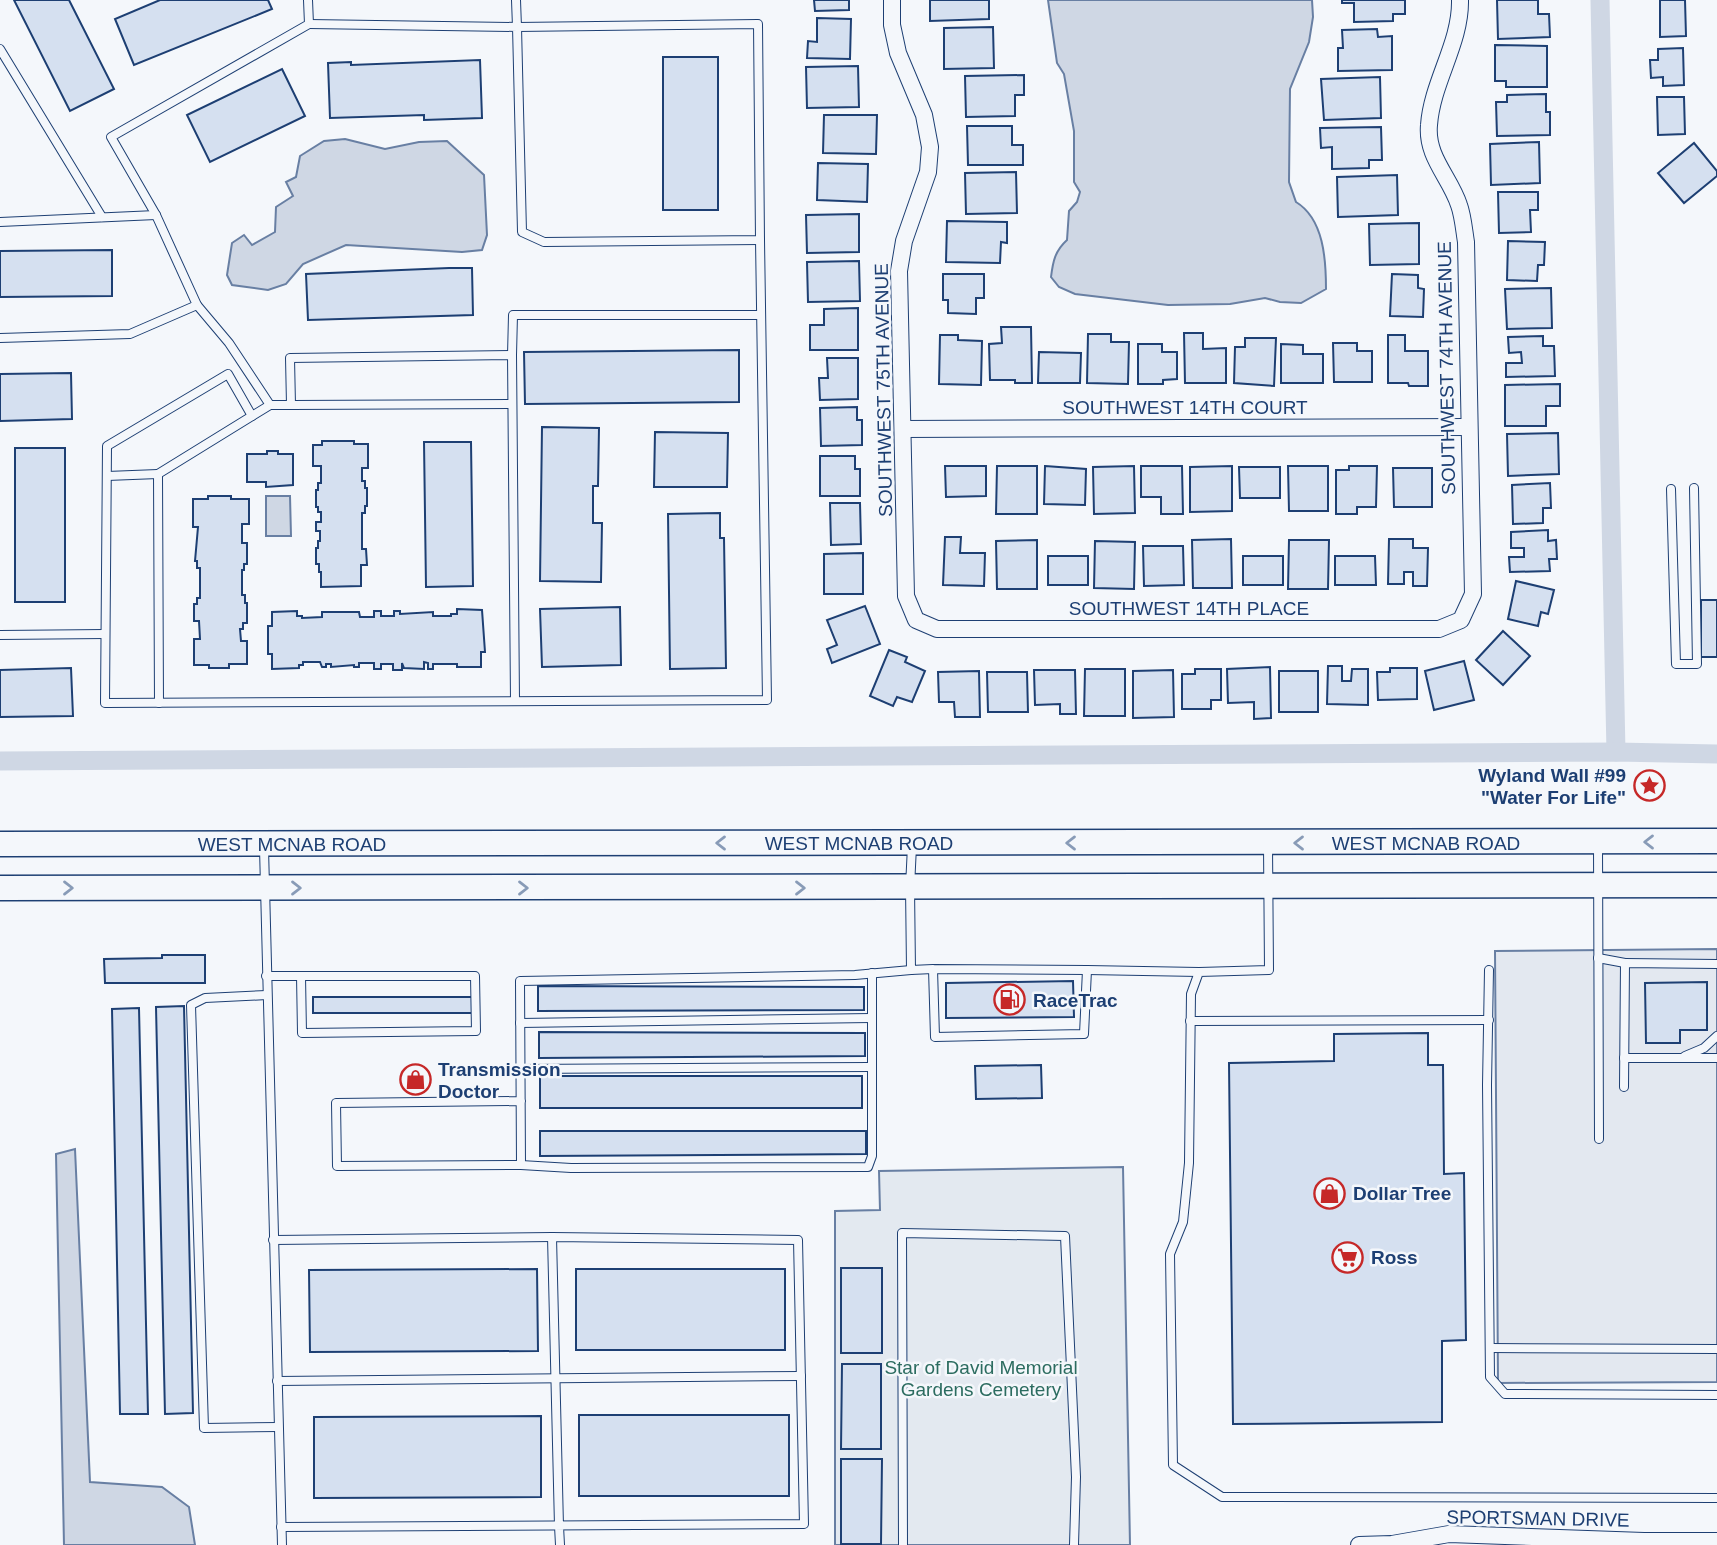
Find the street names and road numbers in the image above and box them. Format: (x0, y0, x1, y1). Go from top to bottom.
street label: SOUTHWEST 74TH AVENUE (1434, 241, 1459, 495)
street label: SOUTHWEST 75TH AVENUE (871, 263, 896, 517)
street label: SOUTHWEST 14TH COURT (1062, 397, 1308, 418)
street label: SOUTHWEST 14TH PLACE (1069, 598, 1309, 619)
street label: WEST MCNAB ROAD (765, 833, 953, 854)
street label: WEST MCNAB ROAD (1332, 833, 1520, 854)
street label: WEST MCNAB ROAD (198, 834, 386, 855)
street label: SPORTSMAN DRIVE (1446, 1506, 1630, 1531)

